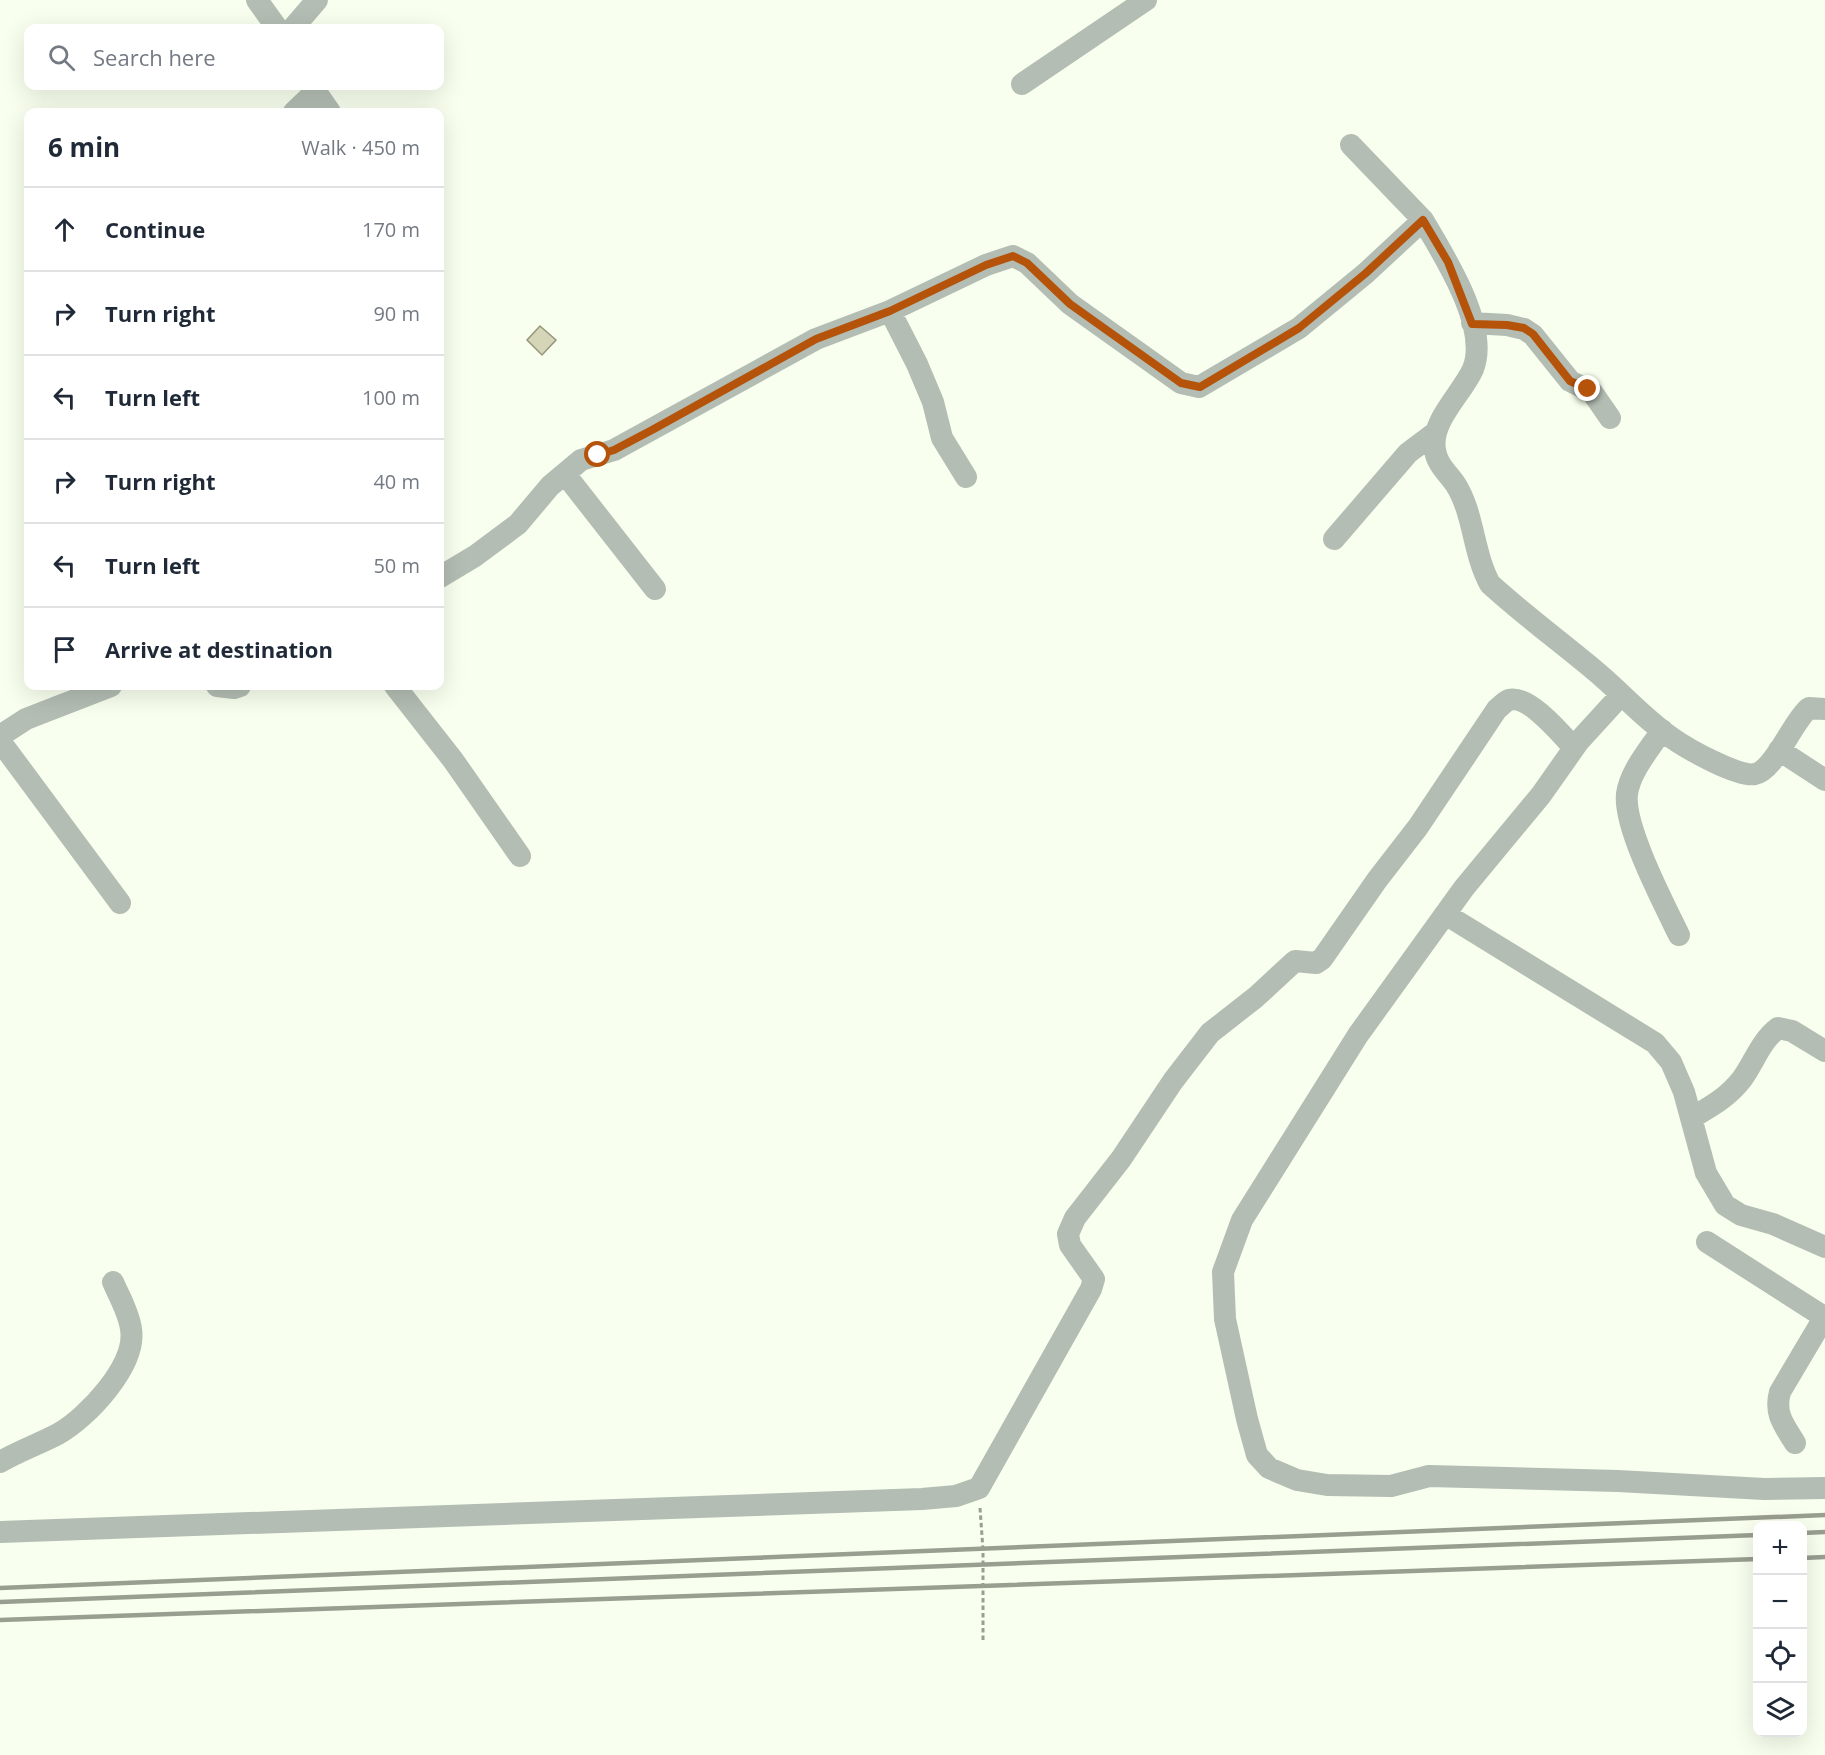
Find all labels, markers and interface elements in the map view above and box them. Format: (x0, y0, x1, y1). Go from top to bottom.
search box (24, 24, 444, 90)
icon: search (45, 41, 78, 74)
text: Search here (93, 42, 216, 72)
text: 6 min (48, 129, 120, 165)
text: Walk · 450 m (301, 134, 420, 161)
icon: ahead (48, 213, 81, 246)
text: Continue (105, 214, 205, 244)
text: 170 m (362, 216, 420, 243)
icon: right (48, 297, 81, 330)
text: Turn right (105, 298, 216, 328)
text: 90 m (373, 300, 420, 327)
route end (1574, 375, 1600, 401)
icon: left (48, 381, 81, 414)
text: Turn left (105, 382, 200, 412)
text: 100 m (362, 384, 420, 411)
route start (584, 441, 610, 467)
icon: right (48, 465, 81, 498)
text: Turn right (105, 466, 216, 496)
text: 40 m (373, 468, 420, 495)
icon: left (48, 549, 81, 582)
text: Turn left (105, 550, 200, 580)
text: 50 m (373, 552, 420, 579)
icon: arrive (48, 633, 81, 666)
text: Arrive at destination (105, 634, 333, 664)
map controls (1753, 1521, 1807, 1737)
button: + (1753, 1521, 1807, 1575)
button: − (1753, 1575, 1807, 1629)
button: locate (1753, 1629, 1807, 1683)
button: layers (1753, 1683, 1807, 1737)

